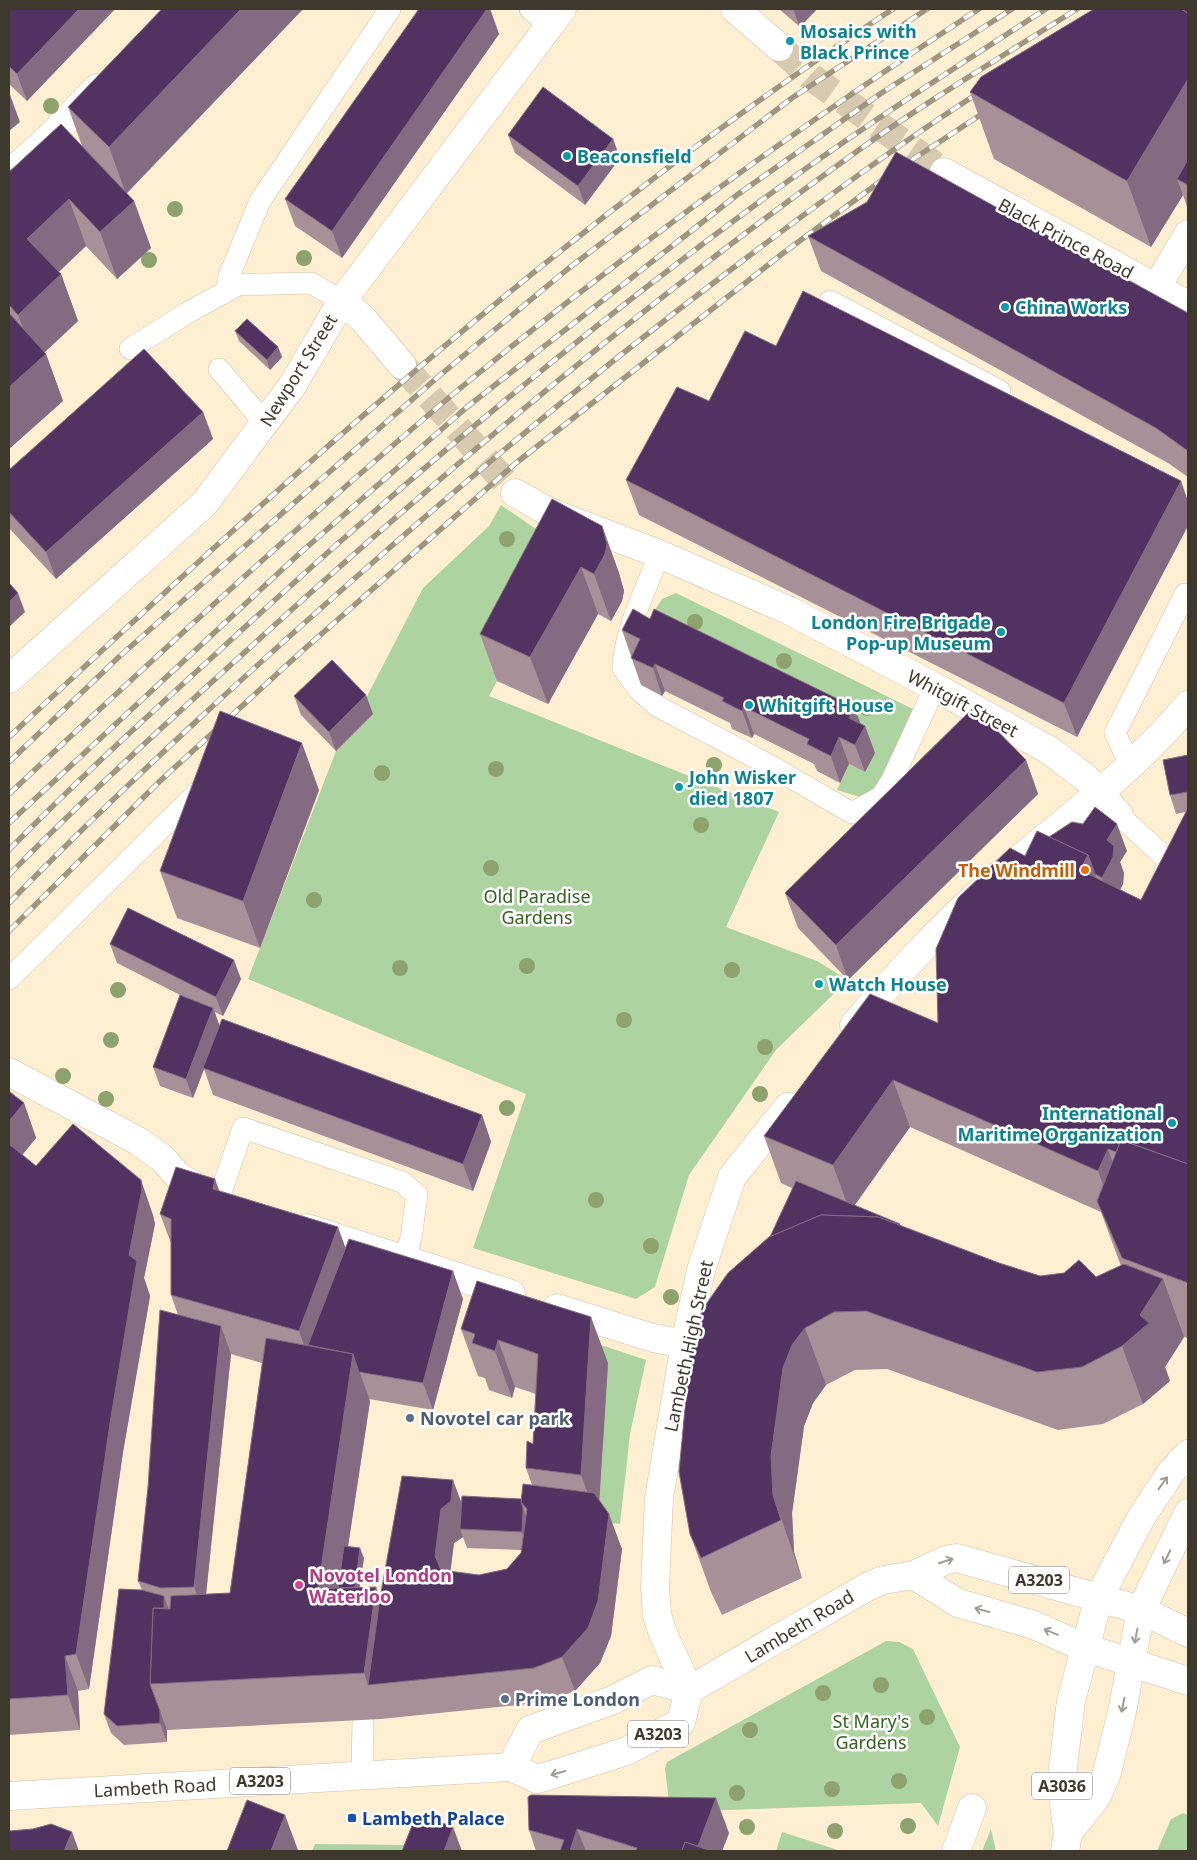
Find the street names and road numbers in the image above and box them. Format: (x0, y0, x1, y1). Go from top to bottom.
street label: Black Prince Road (994, 192, 1138, 284)
street label: Newport Street (254, 309, 342, 431)
street label: Whitgift Street (903, 664, 1023, 743)
street label: Lambeth High Street (658, 1257, 718, 1434)
road number: A3203 (1009, 1566, 1069, 1594)
street label: Lambeth Road (740, 1584, 858, 1668)
road number: A3203 (628, 1720, 688, 1748)
road number: A3203 (230, 1768, 290, 1794)
street label: Lambeth Road (93, 1772, 217, 1802)
road number: A3036 (1032, 1772, 1092, 1800)

